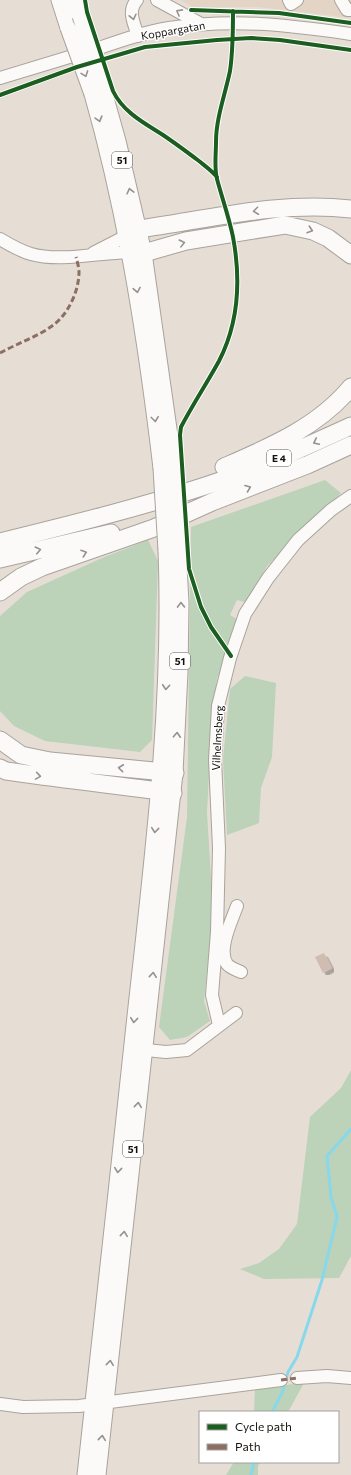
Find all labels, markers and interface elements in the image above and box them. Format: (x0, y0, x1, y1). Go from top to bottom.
one-way arrow (176, 10, 183, 17)
one-way arrow (128, 14, 137, 21)
street label: Koppargatan (140, 18, 206, 42)
one-way arrow (80, 71, 88, 78)
one-way arrow (94, 116, 103, 123)
road number: 51 (112, 152, 132, 168)
one-way arrow (126, 188, 135, 195)
one-way arrow (253, 206, 259, 215)
one-way arrow (306, 225, 313, 234)
one-way arrow (179, 239, 185, 247)
one-way arrow (132, 287, 140, 293)
one-way arrow (150, 416, 159, 422)
one-way arrow (312, 437, 320, 445)
road number: E 4 (267, 450, 291, 466)
one-way arrow (245, 484, 252, 492)
one-way arrow (35, 547, 41, 555)
one-way arrow (80, 549, 87, 557)
one-way arrow (177, 602, 185, 608)
road number: 51 (170, 653, 190, 669)
one-way arrow (161, 684, 170, 690)
street label: Vilhelmsberg (209, 705, 225, 771)
one-way arrow (172, 732, 181, 738)
one-way arrow (118, 764, 124, 773)
one-way arrow (35, 771, 41, 780)
one-way arrow (150, 827, 159, 833)
one-way arrow (148, 972, 157, 978)
one-way arrow (130, 1017, 139, 1023)
one-way arrow (134, 1101, 143, 1108)
road number: 51 (123, 1141, 143, 1157)
one-way arrow (114, 1167, 123, 1174)
one-way arrow (119, 1231, 128, 1237)
one-way arrow (105, 1360, 114, 1366)
legend (199, 1411, 339, 1463)
text: Cycle path (235, 1419, 292, 1433)
one-way arrow (97, 1435, 106, 1441)
text: Path (235, 1439, 261, 1453)

